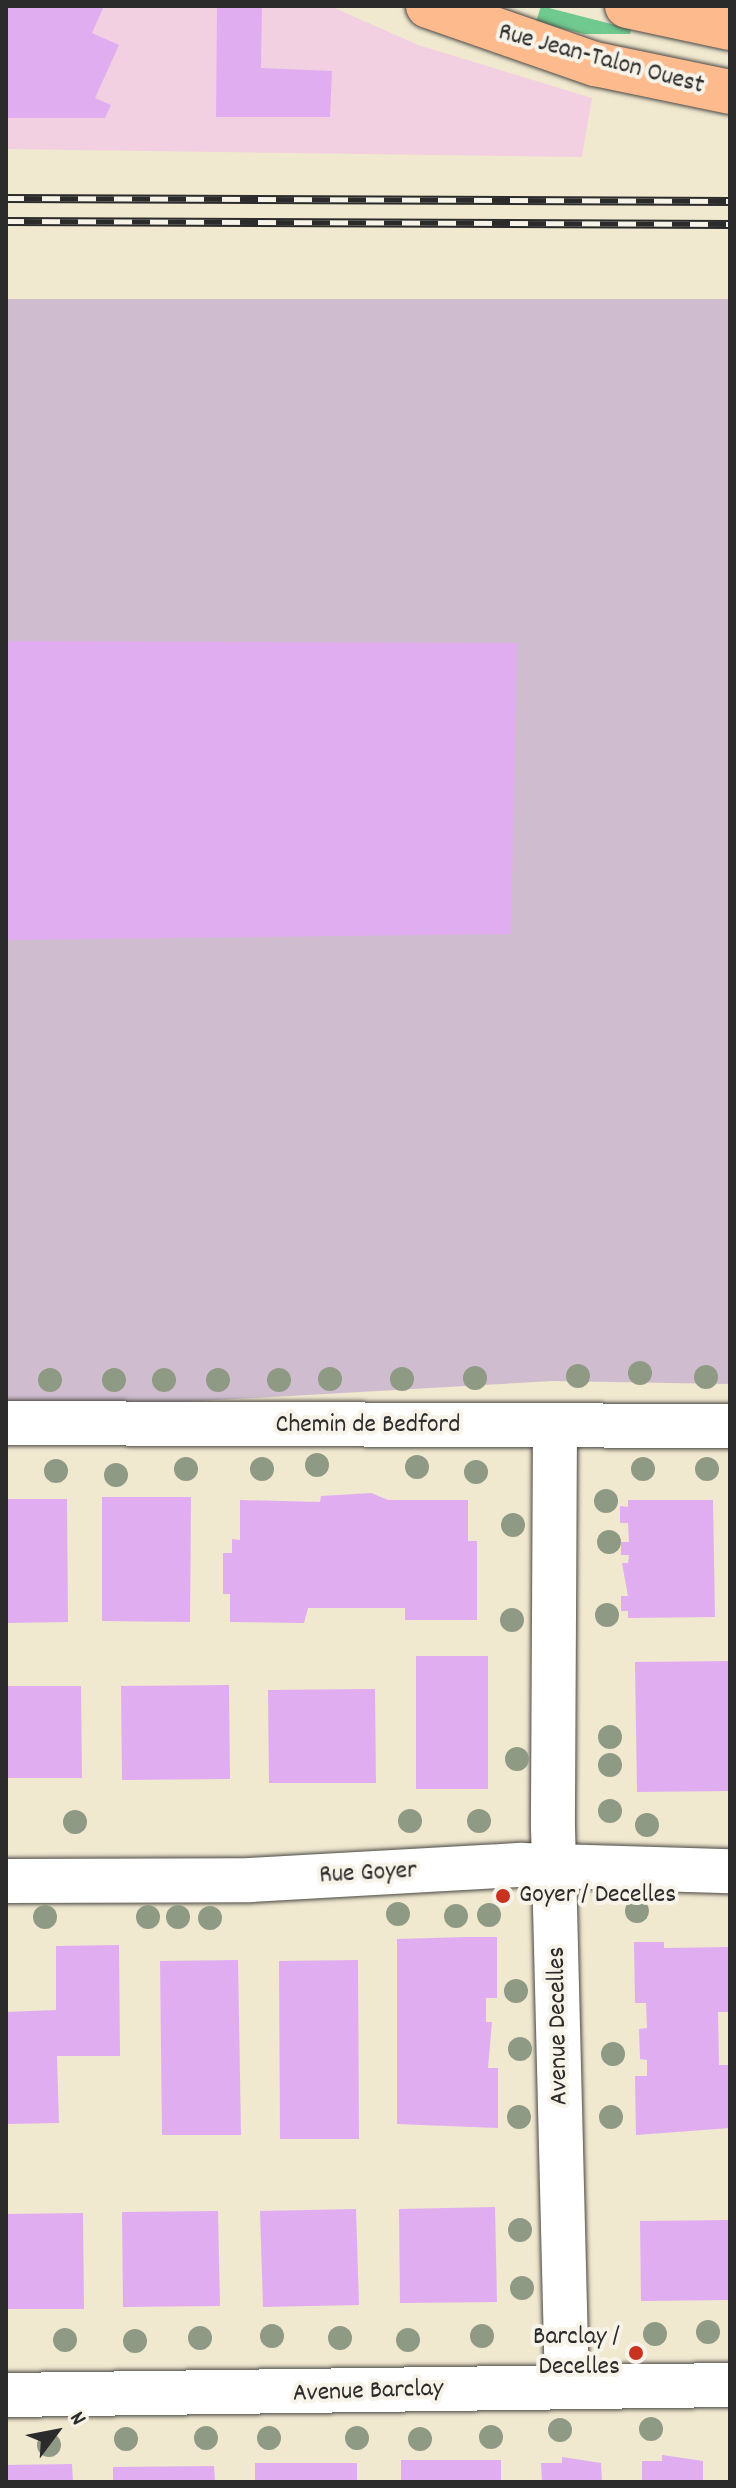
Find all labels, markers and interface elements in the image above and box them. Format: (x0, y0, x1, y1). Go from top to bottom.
street label: Rue Jean-Talon Ouest (495, 18, 707, 102)
street label: Chemin de Bedford (276, 1410, 460, 1442)
street label: Rue Goyer (318, 1856, 418, 1892)
place label: Goyer / Decelles (519, 1880, 676, 1912)
marker: Goyer / Decelles (494, 1887, 512, 1905)
street label: Avenue Decelles (542, 1946, 576, 2106)
place label: Barclay / Decelles (533, 2322, 620, 2384)
marker: Barclay / Decelles (627, 2344, 645, 2362)
street label: Avenue Barclay (292, 2374, 444, 2410)
north arrow (16, 2392, 96, 2472)
text: N (61, 2406, 93, 2432)

